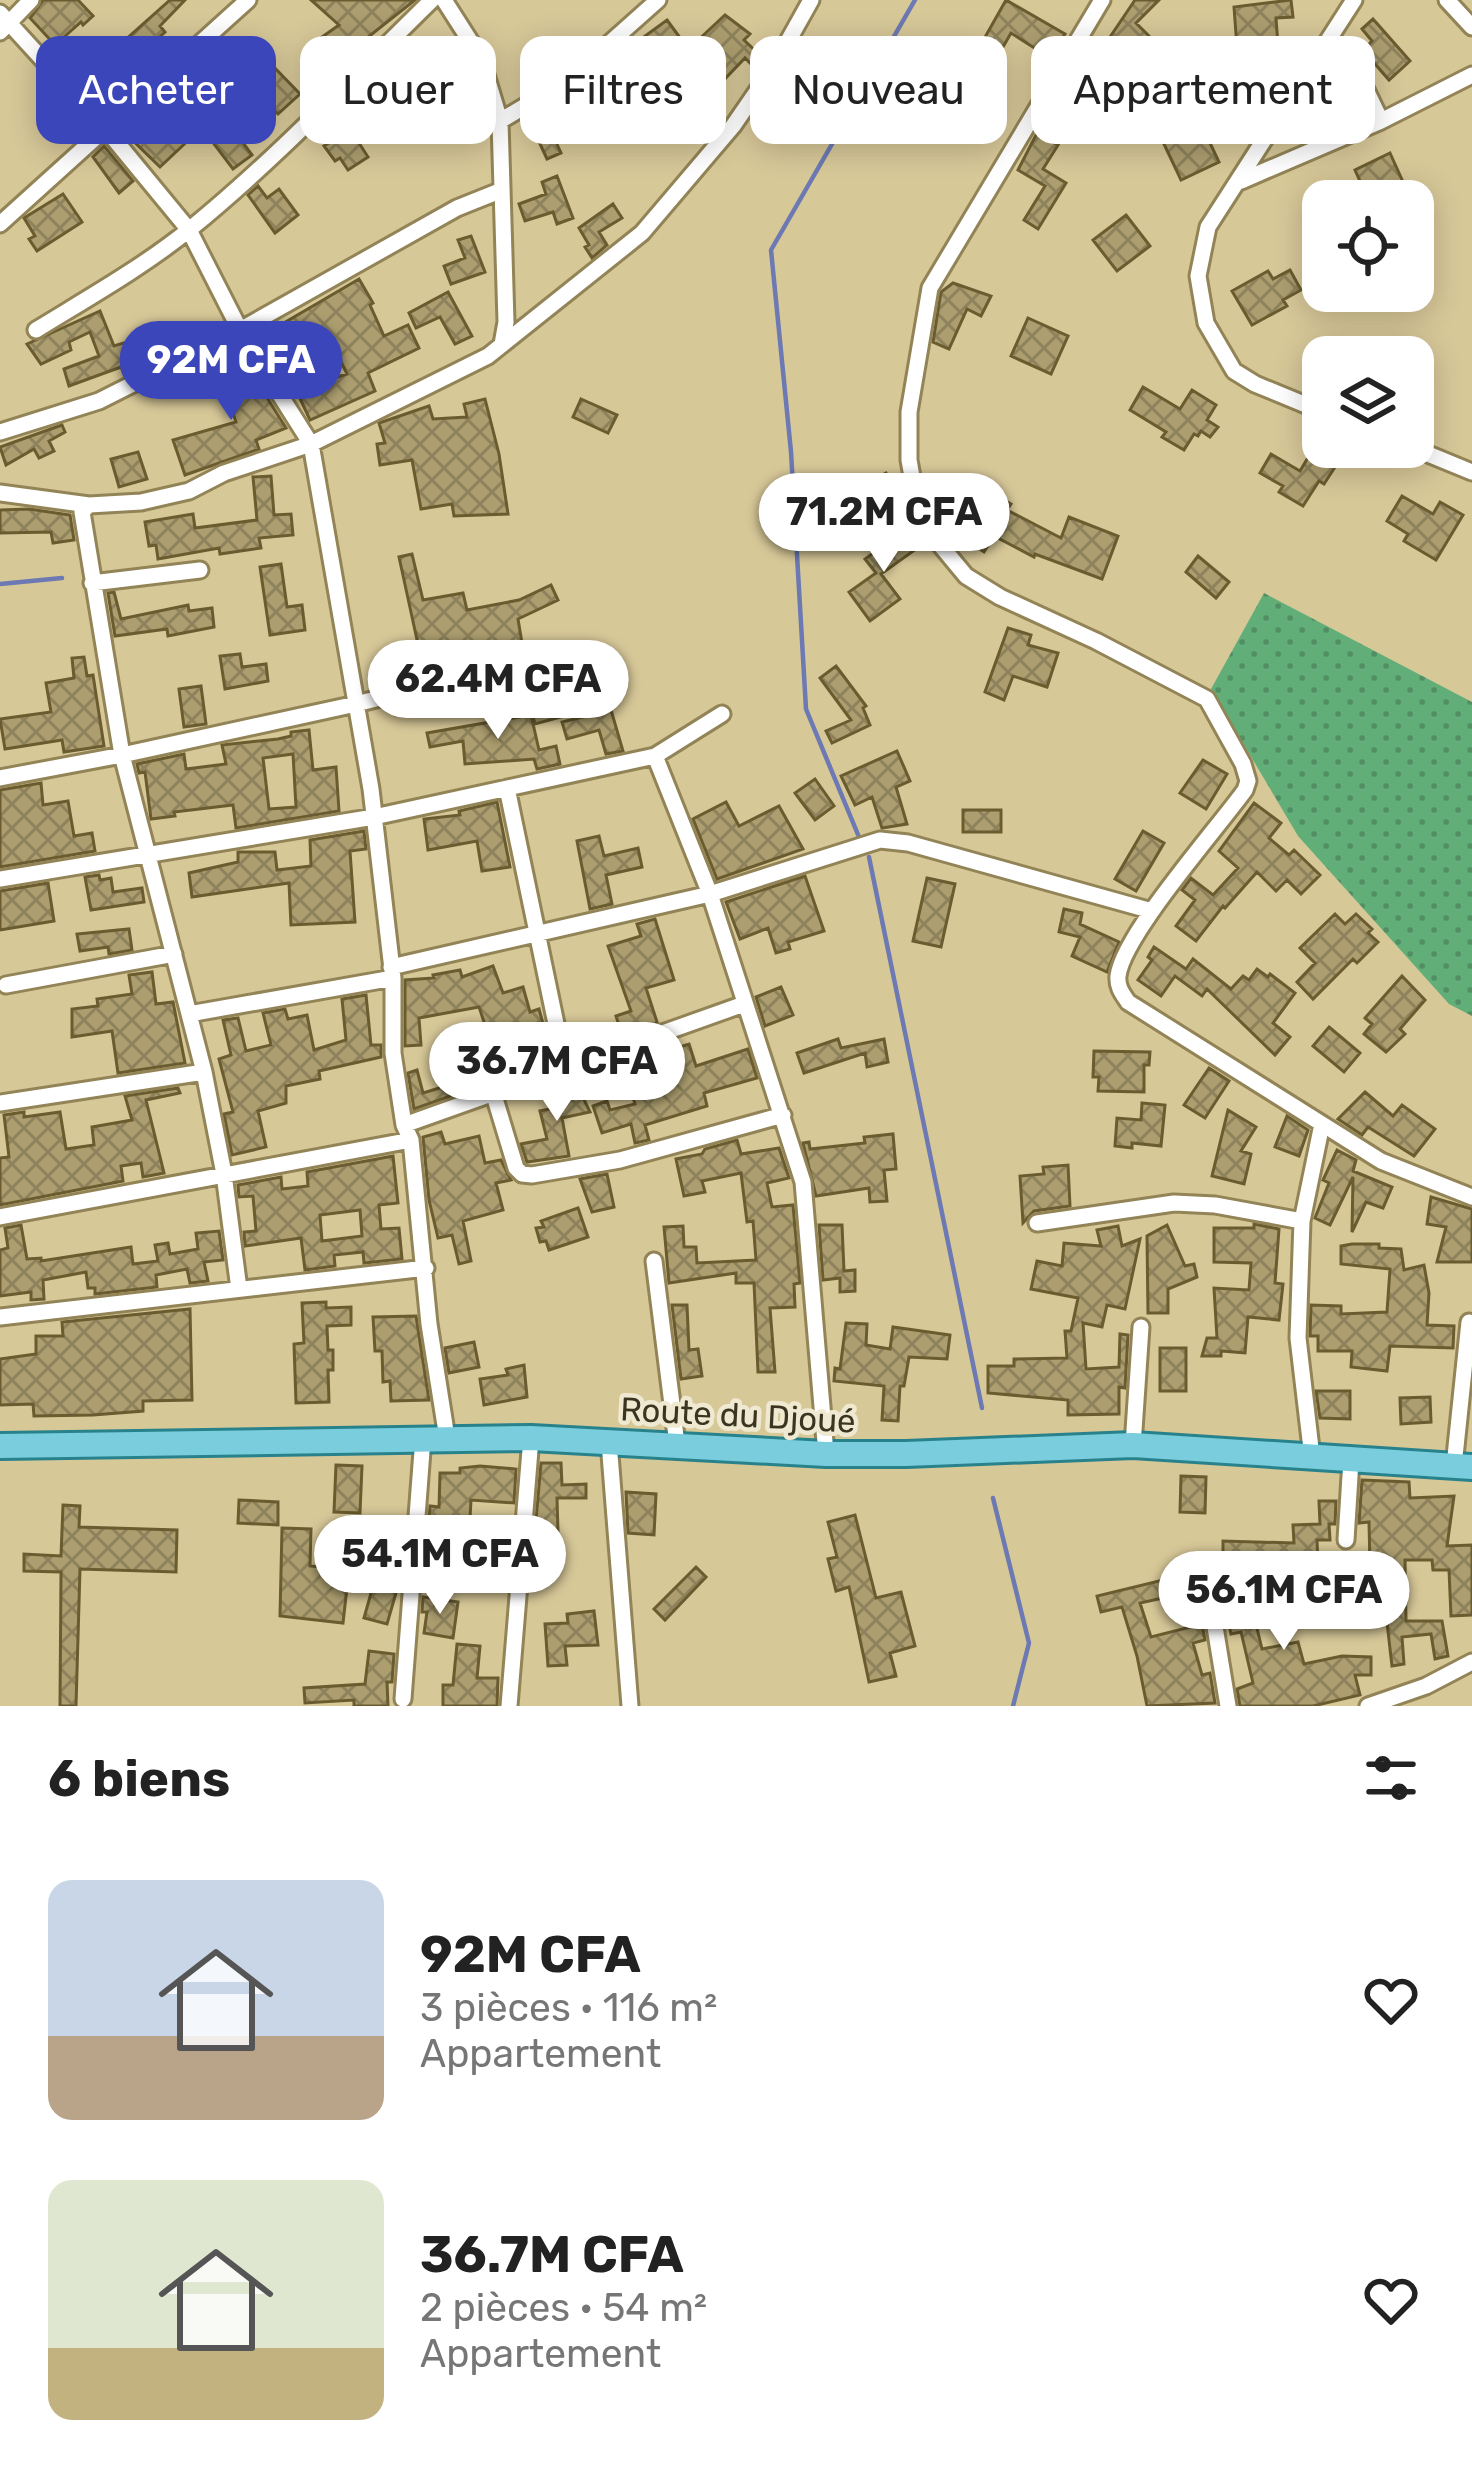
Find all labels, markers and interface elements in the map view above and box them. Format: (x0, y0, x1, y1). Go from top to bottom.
chip: Acheter (36, 36, 276, 144)
chip: Louer (300, 36, 496, 144)
chip: Filtres (520, 36, 726, 144)
chip: Nouveau (750, 36, 1007, 144)
chip: Appartement (1031, 36, 1375, 144)
map controls (1302, 180, 1434, 468)
button: locate (1302, 180, 1434, 312)
pin: 92M CFA (120, 321, 342, 423)
button: layers (1302, 336, 1434, 468)
text: 92M CFA (147, 337, 315, 383)
pin: 71.2M CFA (747, 473, 1021, 575)
text: 71.2M CFA (786, 489, 982, 535)
pin: 62.4M CFA (361, 640, 635, 742)
text: 62.4M CFA (395, 656, 601, 702)
pin: 36.7M CFA (420, 1022, 694, 1124)
text: 36.7M CFA (456, 1038, 658, 1084)
street label: Route du Djoué (619, 1389, 857, 1441)
pin: 54.1M CFA (303, 1515, 577, 1617)
text: 54.1M CFA (341, 1531, 539, 1577)
pin: 56.1M CFA (1147, 1551, 1421, 1653)
text: 56.1M CFA (1186, 1567, 1382, 1613)
icon: filters (1358, 1745, 1424, 1811)
text: 6 biens (48, 1748, 230, 1809)
text: 92M CFA (420, 1924, 641, 1985)
icon: home (144, 1928, 288, 2072)
icon: heart (1358, 1967, 1424, 2033)
text: 3 pièces · 116 m² (420, 1985, 717, 2031)
text: Appartement (420, 2031, 661, 2077)
text: 36.7M CFA (420, 2224, 684, 2285)
icon: home (144, 2228, 288, 2372)
icon: heart (1358, 2267, 1424, 2333)
text: 2 pièces · 54 m² (420, 2285, 707, 2331)
text: Appartement (420, 2331, 661, 2377)

